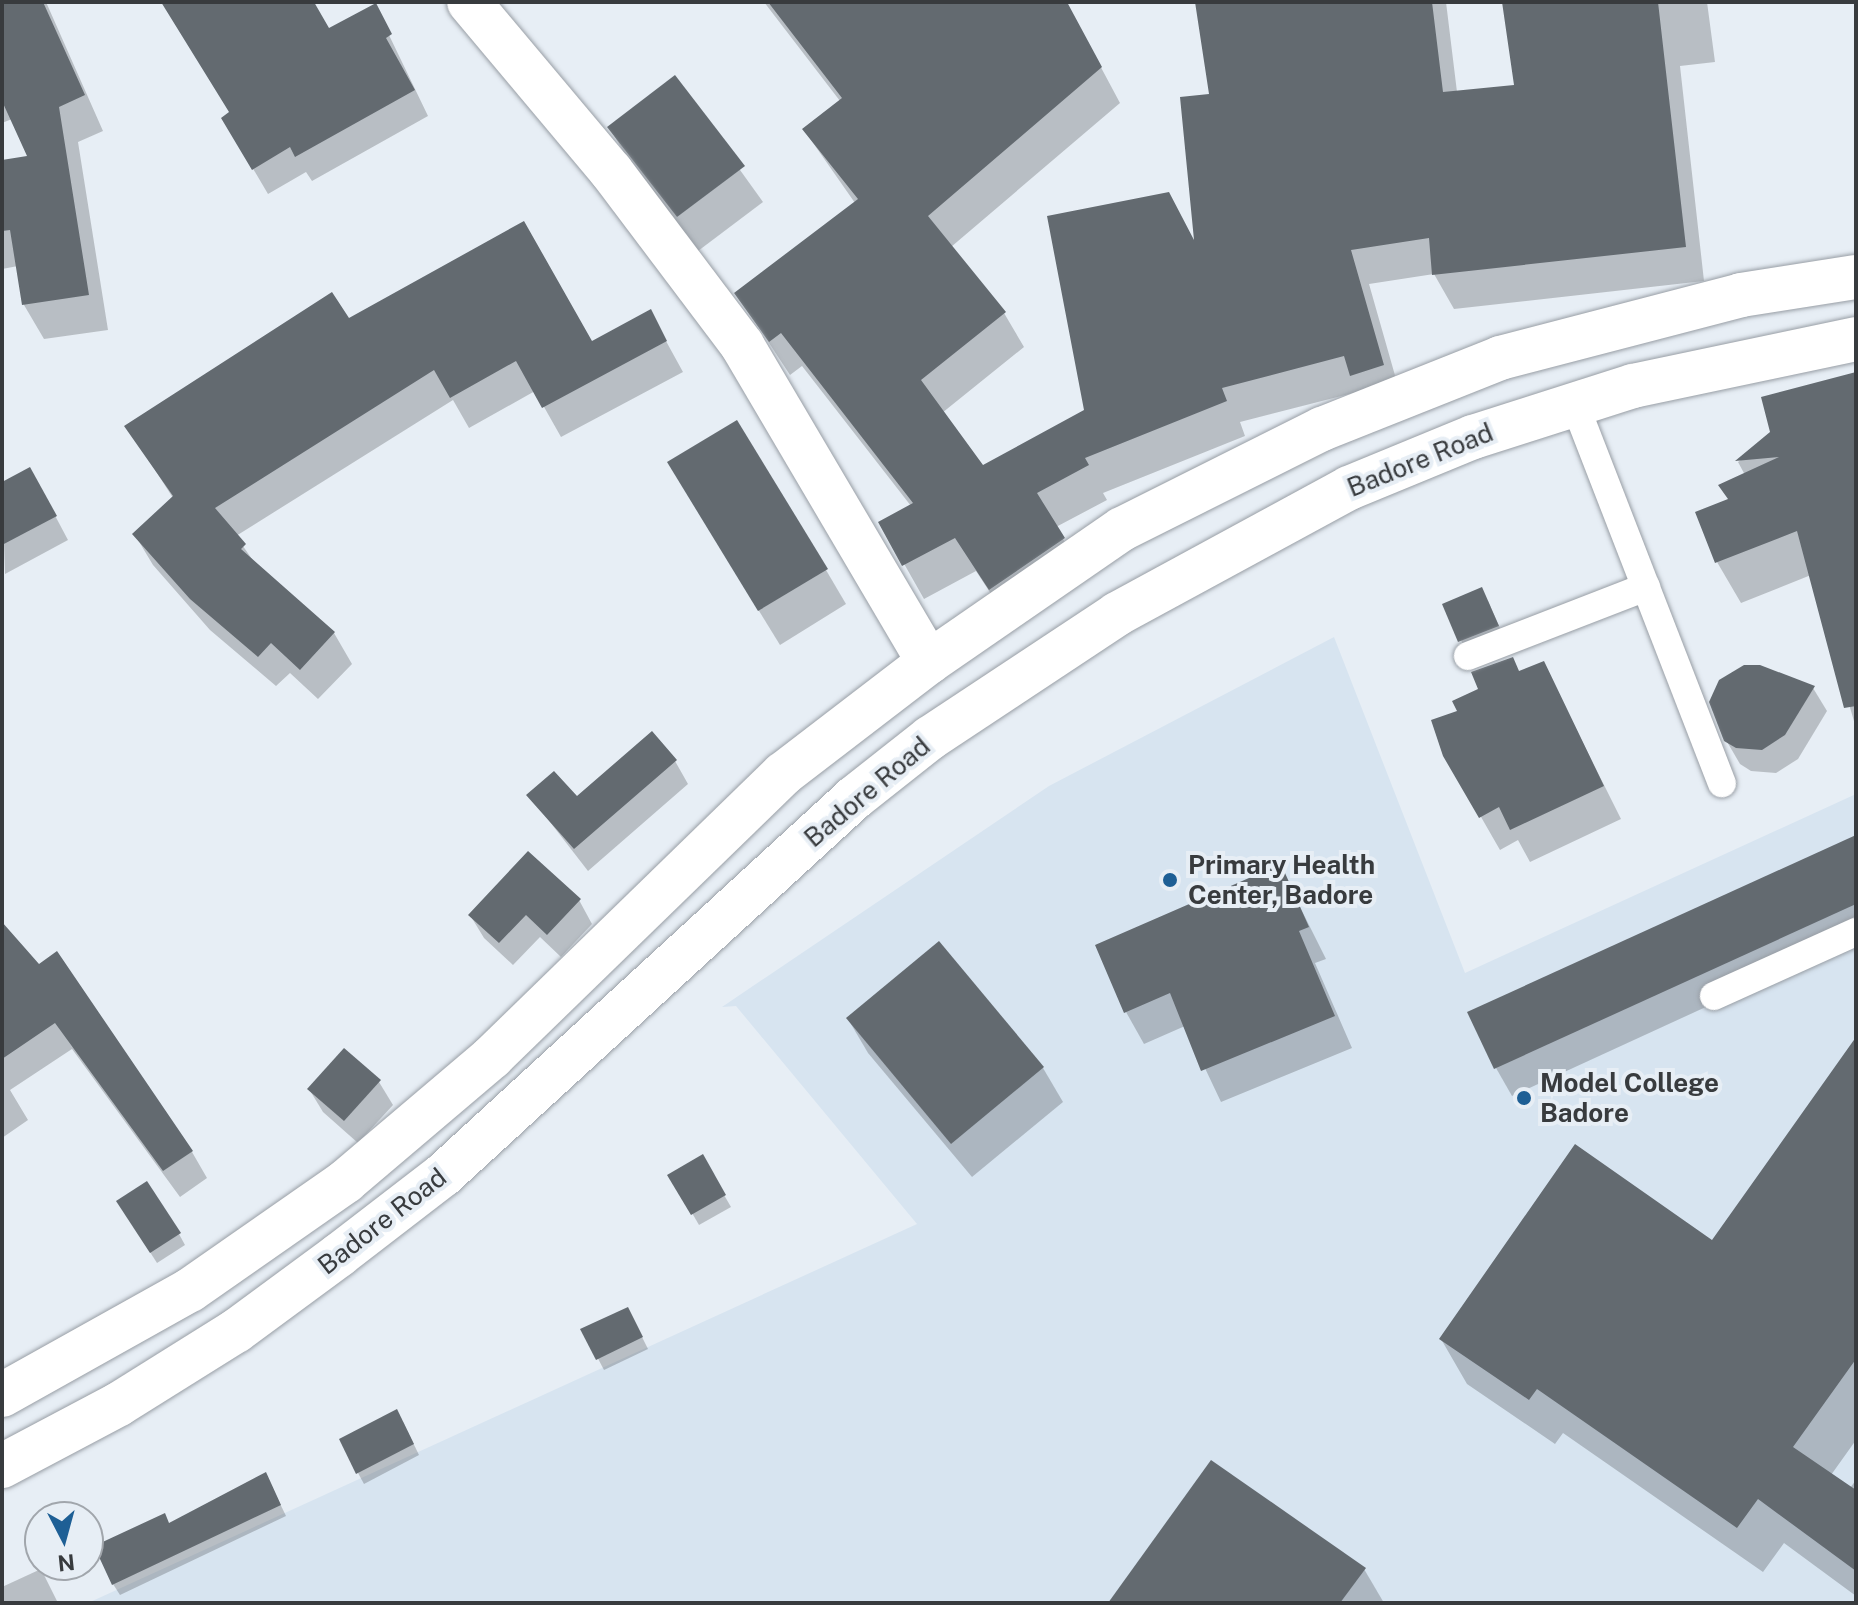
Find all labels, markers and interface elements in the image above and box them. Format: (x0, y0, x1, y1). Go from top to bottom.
street label: Badore Road (1342, 417, 1498, 503)
street label: Badore Road (798, 730, 936, 854)
place label: Primary Health Center, Badore (1188, 849, 1375, 910)
marker: Primary Health Center, Badore (1159, 869, 1181, 891)
place label: Model College Badore (1540, 1067, 1719, 1128)
marker: Model College Badore (1515, 1089, 1533, 1107)
street label: Badore Road (311, 1161, 453, 1281)
north arrow (24, 1501, 104, 1581)
text: N (56, 1549, 76, 1577)

